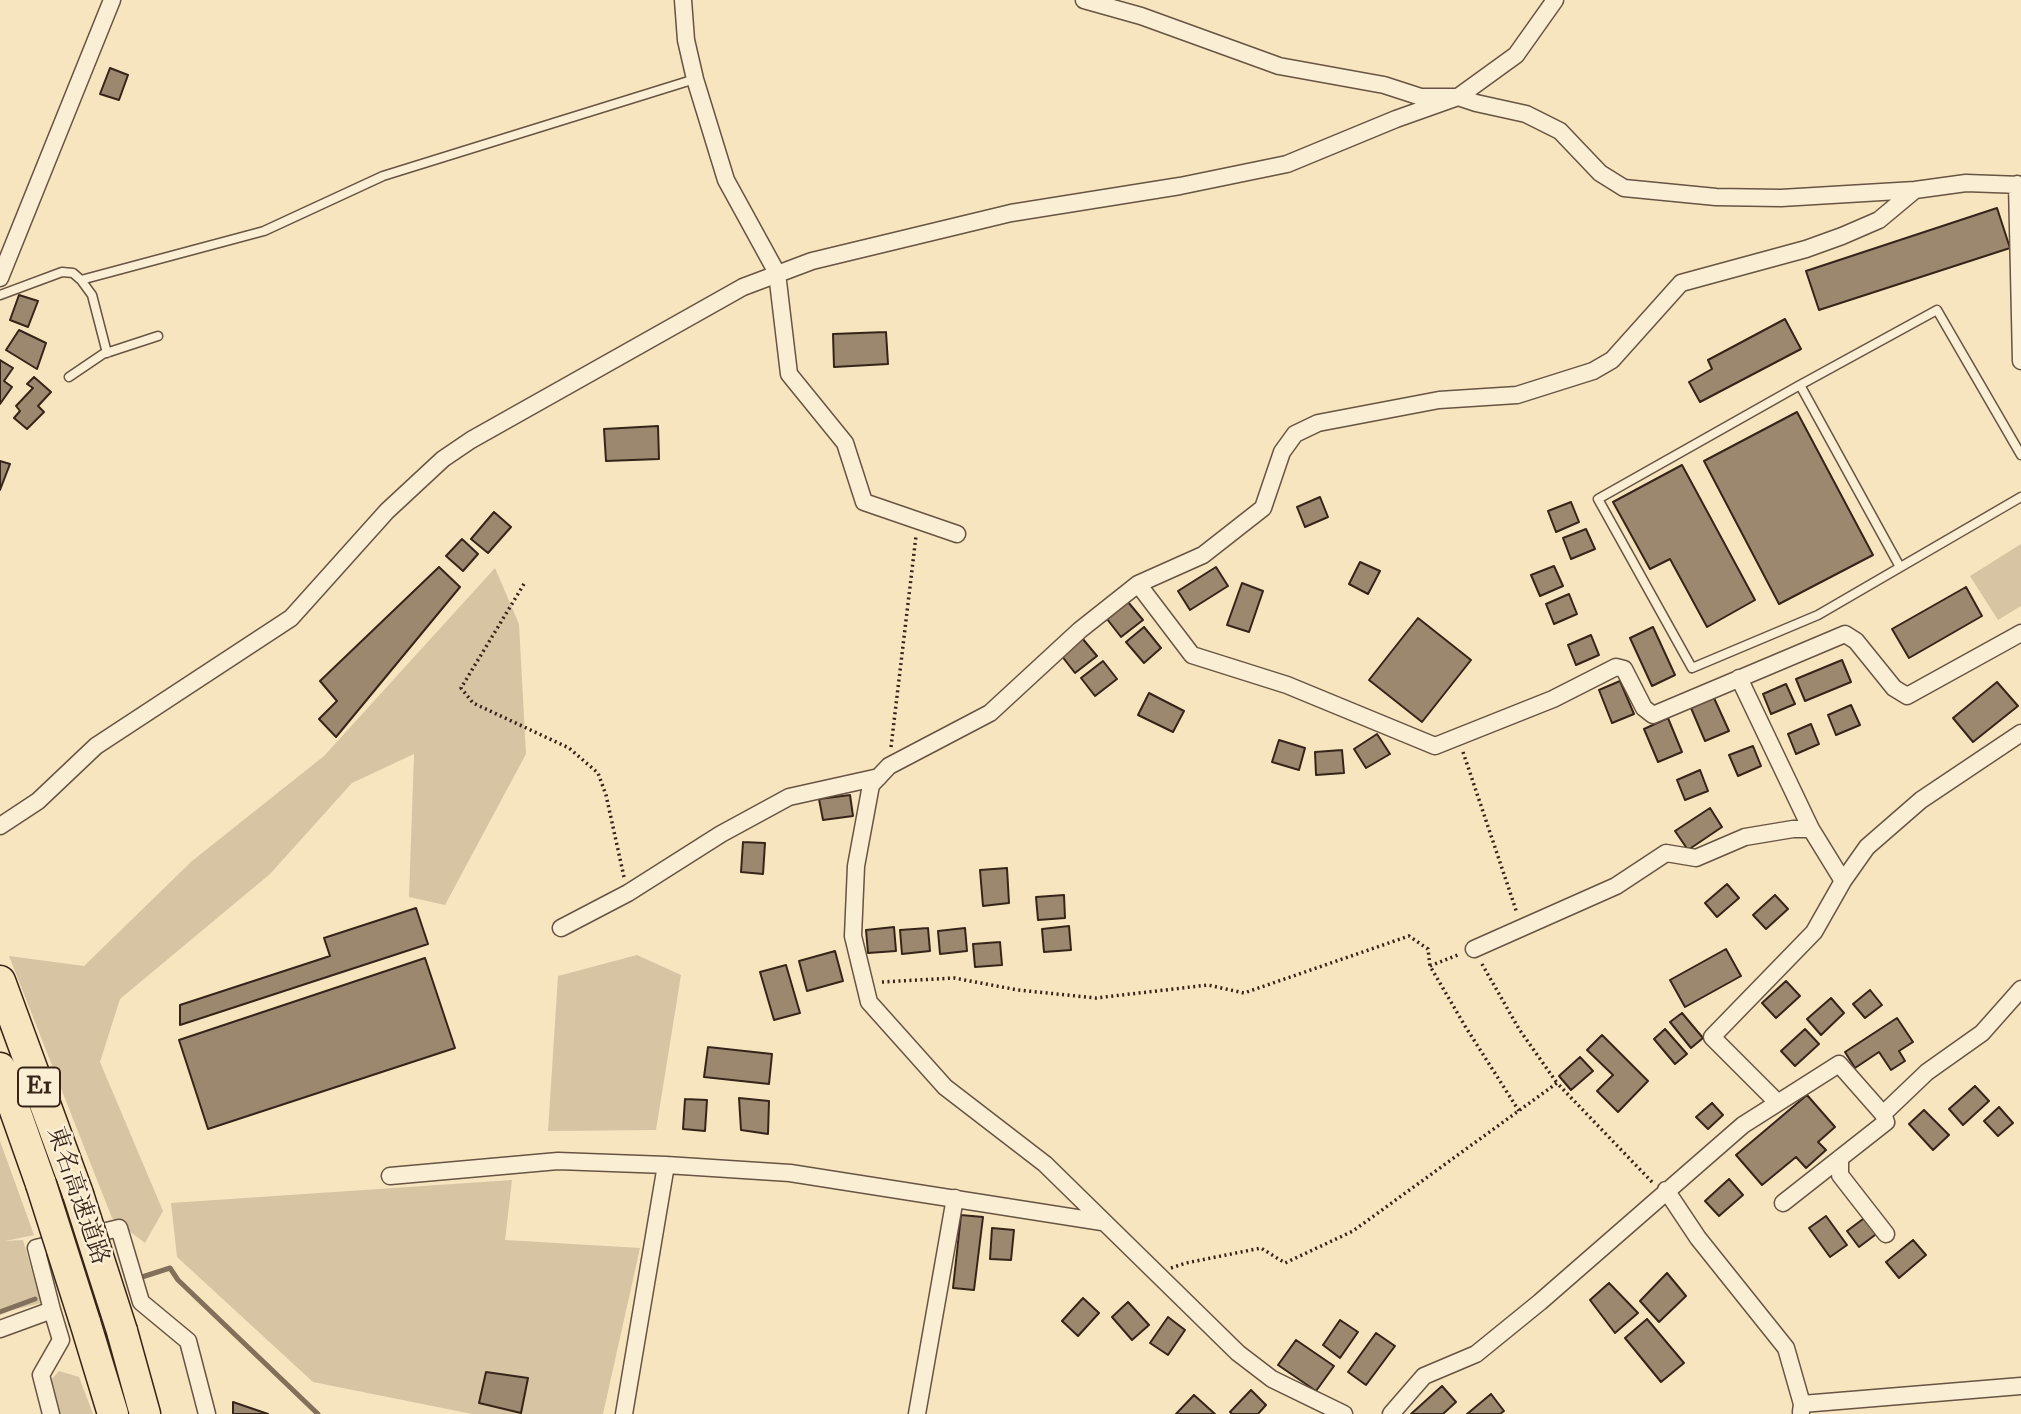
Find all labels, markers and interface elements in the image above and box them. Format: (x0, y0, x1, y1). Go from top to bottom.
road number: E1 (18, 1068, 60, 1106)
street label: 東名高速道路 (40, 1123, 114, 1269)

